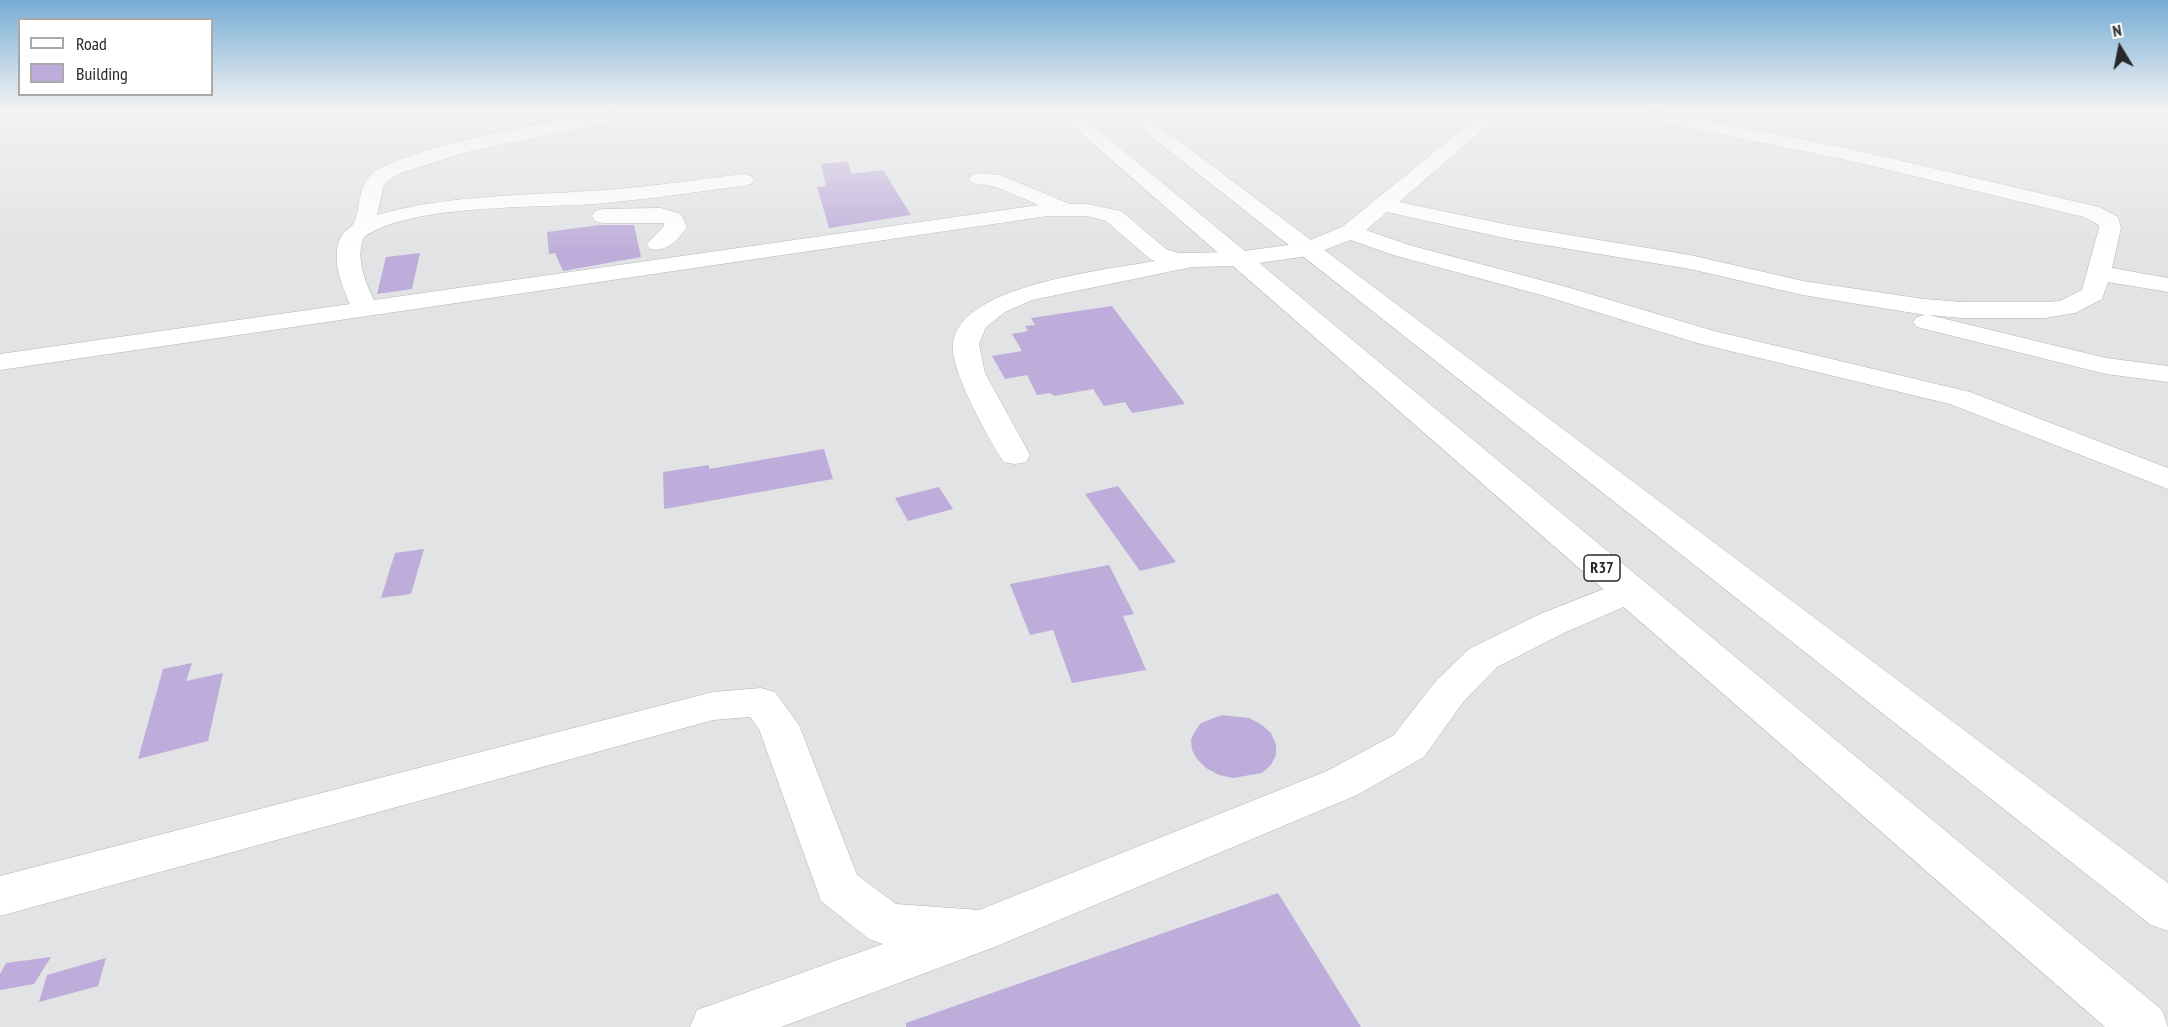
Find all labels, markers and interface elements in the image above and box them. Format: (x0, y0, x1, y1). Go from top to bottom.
legend (18, 18, 213, 96)
north arrow (2090, 18, 2150, 78)
text: N (2111, 20, 2123, 41)
text: Road (76, 32, 107, 55)
text: Building (76, 62, 128, 85)
road number: R37 (1584, 555, 1620, 581)

